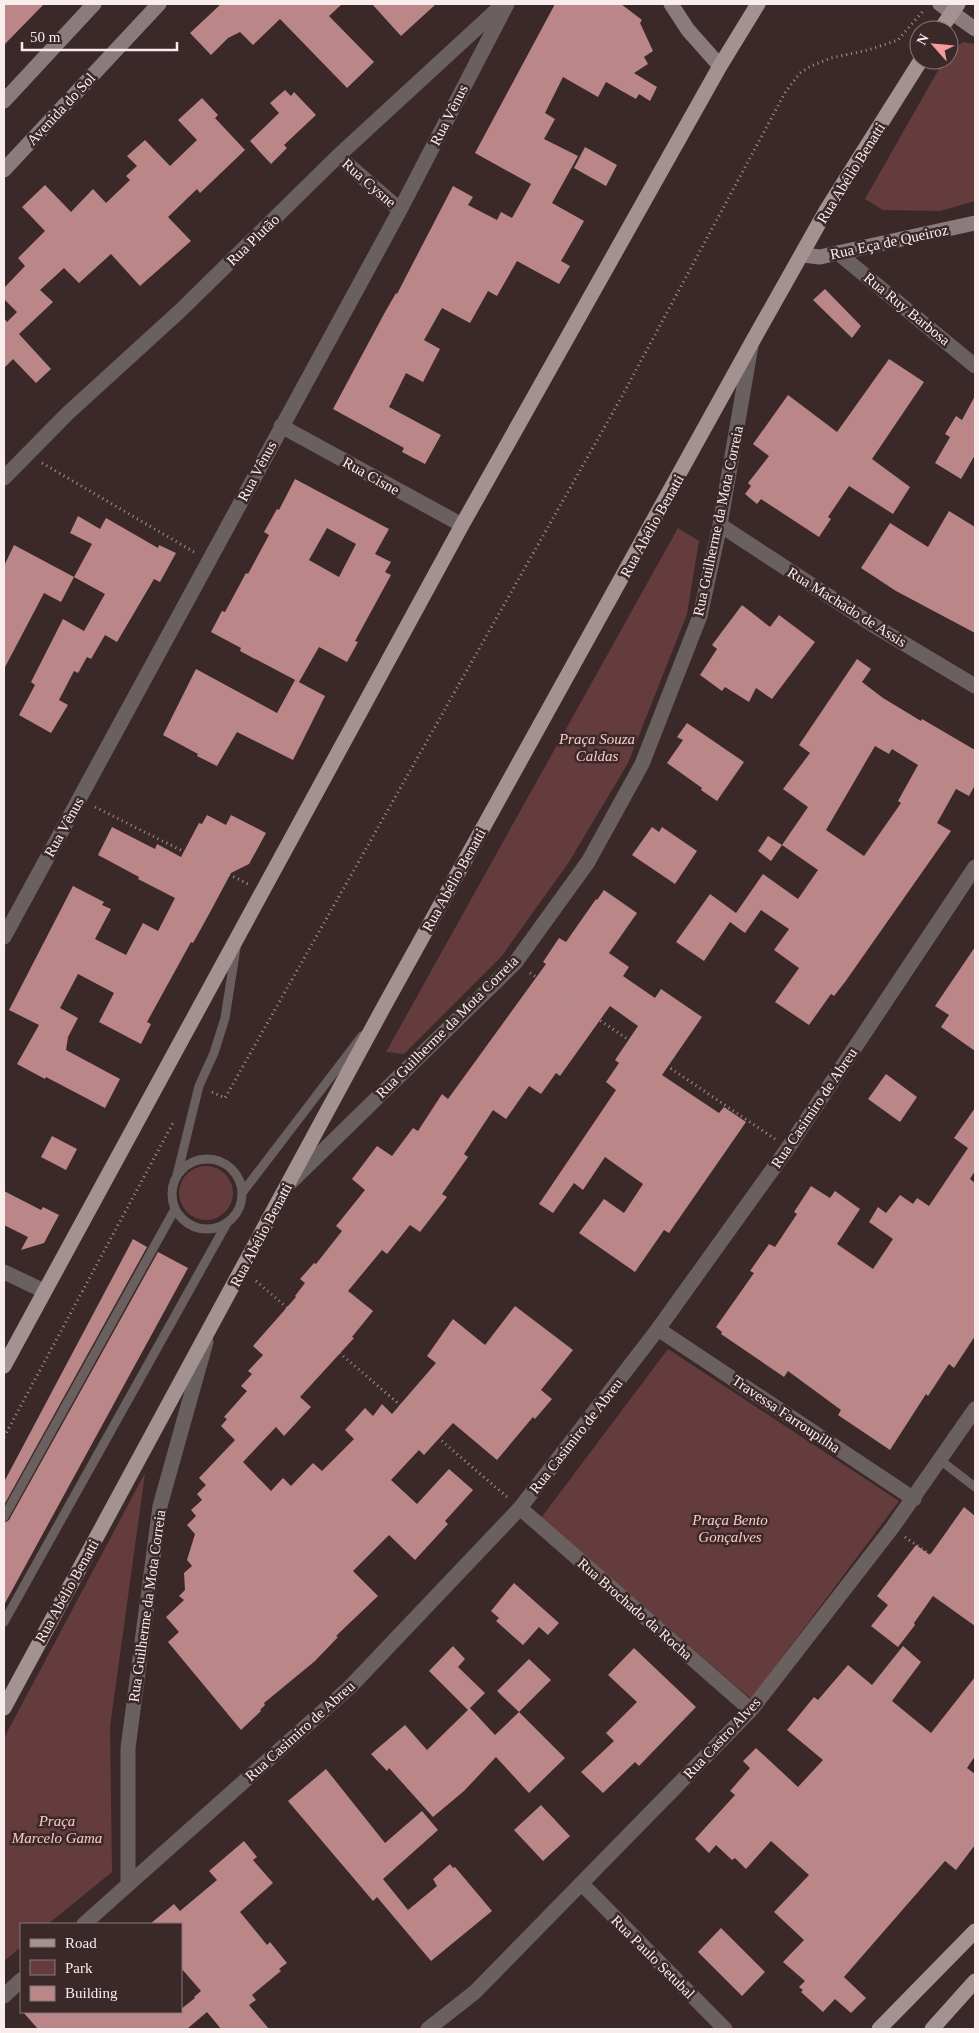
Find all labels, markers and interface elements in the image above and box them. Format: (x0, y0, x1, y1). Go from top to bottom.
scale bar (22, 20, 178, 52)
north arrow (909, 20, 959, 70)
text: 50 m (30, 29, 61, 45)
text: N (914, 31, 932, 47)
street label: Avenida do Sol (24, 70, 98, 148)
street label: Rua Vênus (427, 82, 471, 148)
street label: Rua Abélio Benatti (814, 120, 888, 226)
street label: Rua Cysne (339, 156, 399, 211)
street label: Rua Plutão (224, 211, 282, 269)
street label: Rua Eça de Queiroz (828, 222, 950, 262)
street label: Rua Ruy Barbosa (861, 269, 953, 349)
street label: Rua Guilherme da Mota Correia (690, 424, 746, 618)
street label: Rua Vênus (234, 438, 280, 504)
street label: Rua Cisne (340, 454, 402, 498)
street label: Rua Abélio Benatti (617, 472, 687, 580)
street label: Rua Machado de Assis (785, 564, 909, 650)
park label: Praça Souza Caldas (558, 731, 635, 764)
street label: Rua Vênus (41, 794, 87, 860)
street label: Rua Abélio Benatti (419, 826, 489, 934)
street label: Rua Guilherme da Mota Correia (373, 952, 522, 1101)
street label: Rua Casimiro de Abreu (768, 1045, 860, 1171)
street label: Rua Abélio Benatti (227, 1180, 295, 1290)
street label: Travessa Farroupilha (729, 1372, 843, 1456)
street label: Rua Casimiro de Abreu (526, 1375, 626, 1497)
street label: Rua Guilherme da Mota Correia (126, 1508, 168, 1703)
park label: Praça Bento Gonçalves (691, 1512, 768, 1545)
street label: Rua Abélio Benatti (32, 1537, 102, 1645)
street label: Rua Brochado da Rocha (575, 1555, 696, 1663)
street label: Rua Casimiro de Abreu (242, 1677, 358, 1784)
street label: Rua Castro Alves (680, 1694, 764, 1782)
park label: Praça Marcelo Gama (11, 1813, 102, 1846)
street label: Rua Paulo Setubal (608, 1912, 698, 2002)
legend (20, 1923, 182, 2013)
text: Road (65, 1935, 97, 1951)
text: Park (65, 1960, 93, 1976)
text: Building (65, 1985, 118, 2001)

